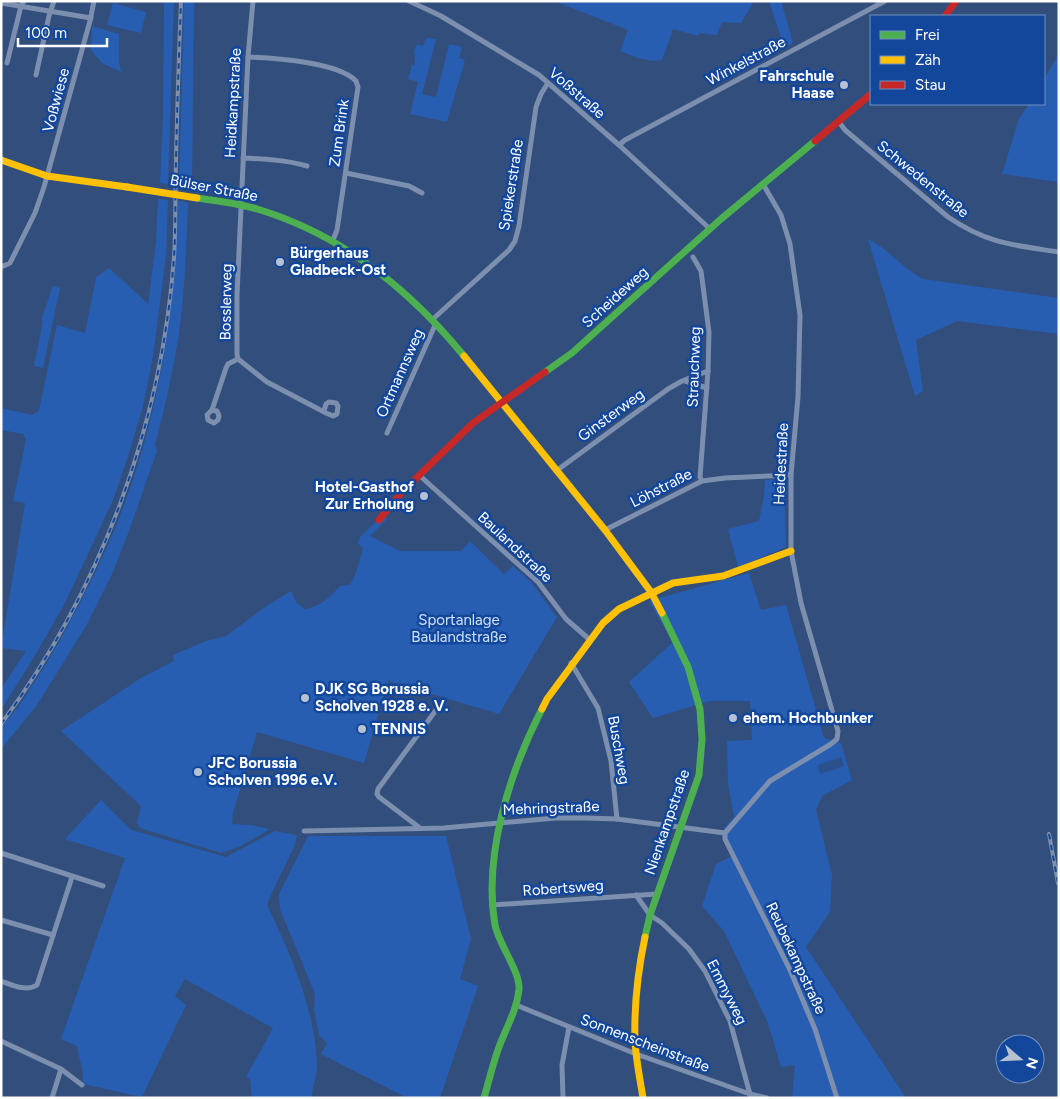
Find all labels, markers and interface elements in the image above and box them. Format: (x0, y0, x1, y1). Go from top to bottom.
scale bar (18, 15, 106, 47)
legend (870, 15, 1045, 105)
text: 100 m (25, 24, 67, 42)
text: Frei (915, 26, 940, 44)
street label: Winkelstraße (703, 33, 789, 89)
street label: Heidkampstraße (221, 48, 245, 158)
text: Zäh (915, 51, 941, 69)
street label: Voßstraße (545, 64, 609, 122)
street label: Voßwiese (39, 66, 73, 134)
place label: Fahrschule Haase (759, 67, 835, 102)
text: Stau (915, 76, 946, 94)
marker: Fahrschule Haase (838, 79, 850, 91)
street label: Zum Brink (325, 97, 353, 168)
street label: Schwedenstraße (874, 137, 972, 221)
street label: Spiekerstraße (495, 138, 527, 232)
street label: Bülser Straße (169, 171, 259, 205)
place label: Bürgerhaus Gladbeck-Ost (290, 244, 386, 279)
marker: Bürgerhaus Gladbeck-Ost (274, 256, 286, 268)
street label: Bosslerweg (216, 263, 236, 341)
street label: Scheideweg (578, 263, 652, 331)
street label: Ortmannsweg (372, 326, 428, 420)
street label: Strauchweg (684, 326, 704, 408)
street label: Ginsterweg (574, 385, 648, 445)
street label: Heidestraße (770, 423, 792, 505)
street label: Löhstraße (627, 465, 695, 511)
place label: Hotel-Gasthof Zur Erholung (315, 478, 414, 513)
marker: Hotel-Gasthof Zur Erholung (418, 490, 430, 502)
street label: Baulandstraße (474, 508, 556, 586)
park label: Sportanlage Baulandstraße (411, 611, 507, 646)
place label: DJK SG Borussia Scholven 1928 e. V. (315, 680, 449, 715)
marker: DJK SG Borussia Scholven 1928 e. V. (299, 692, 311, 704)
place label: ehem. Hochbunker (743, 709, 873, 727)
marker: ehem. Hochbunker (727, 712, 739, 724)
street label: Buschweg (604, 714, 634, 786)
place label: TENNIS (372, 720, 426, 738)
marker: TENNIS (356, 723, 368, 735)
place label: JFC Borussia Scholven 1996 e.V. (208, 754, 338, 789)
marker: JFC Borussia Scholven 1996 e.V. (192, 766, 204, 778)
street label: Nienkampstraße (641, 767, 693, 877)
street label: Mehringstraße (502, 797, 600, 819)
street label: Robertsweg (522, 876, 604, 900)
street label: Reubekampstraße (762, 899, 830, 1017)
street label: Emmyweg (703, 956, 751, 1028)
street label: Sonnenscheinstraße (578, 1010, 712, 1076)
north arrow (995, 1034, 1045, 1084)
text: N (1022, 1055, 1042, 1071)

